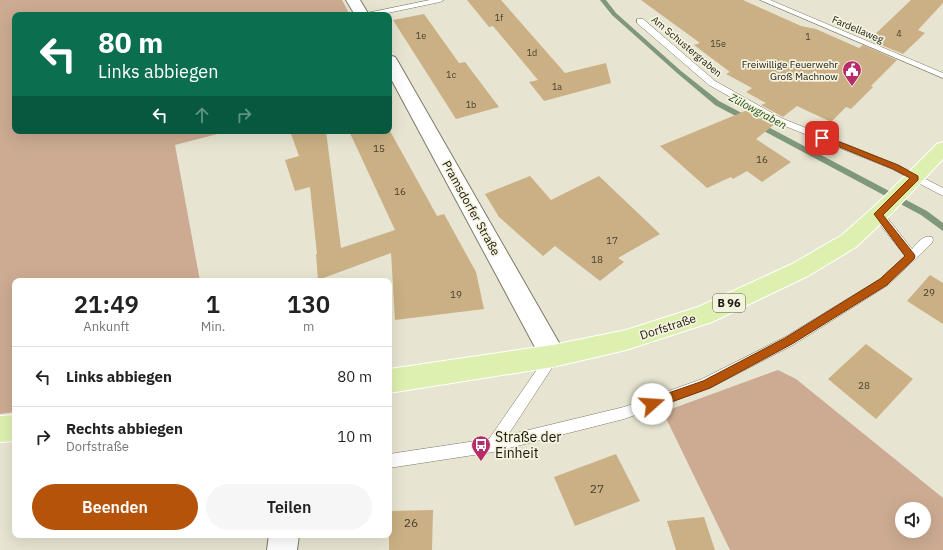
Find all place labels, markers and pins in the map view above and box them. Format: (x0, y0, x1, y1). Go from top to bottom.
place label: Freiwillige Feuerwehr Groß Machnow (742, 58, 838, 83)
public building icon: Freiwillige Feuerwehr Groß Machnow (841, 59, 863, 87)
pin (805, 121, 839, 155)
place label: Straße der Einheit (495, 428, 562, 462)
bus stop icon: Straße der Einheit (470, 434, 492, 462)

